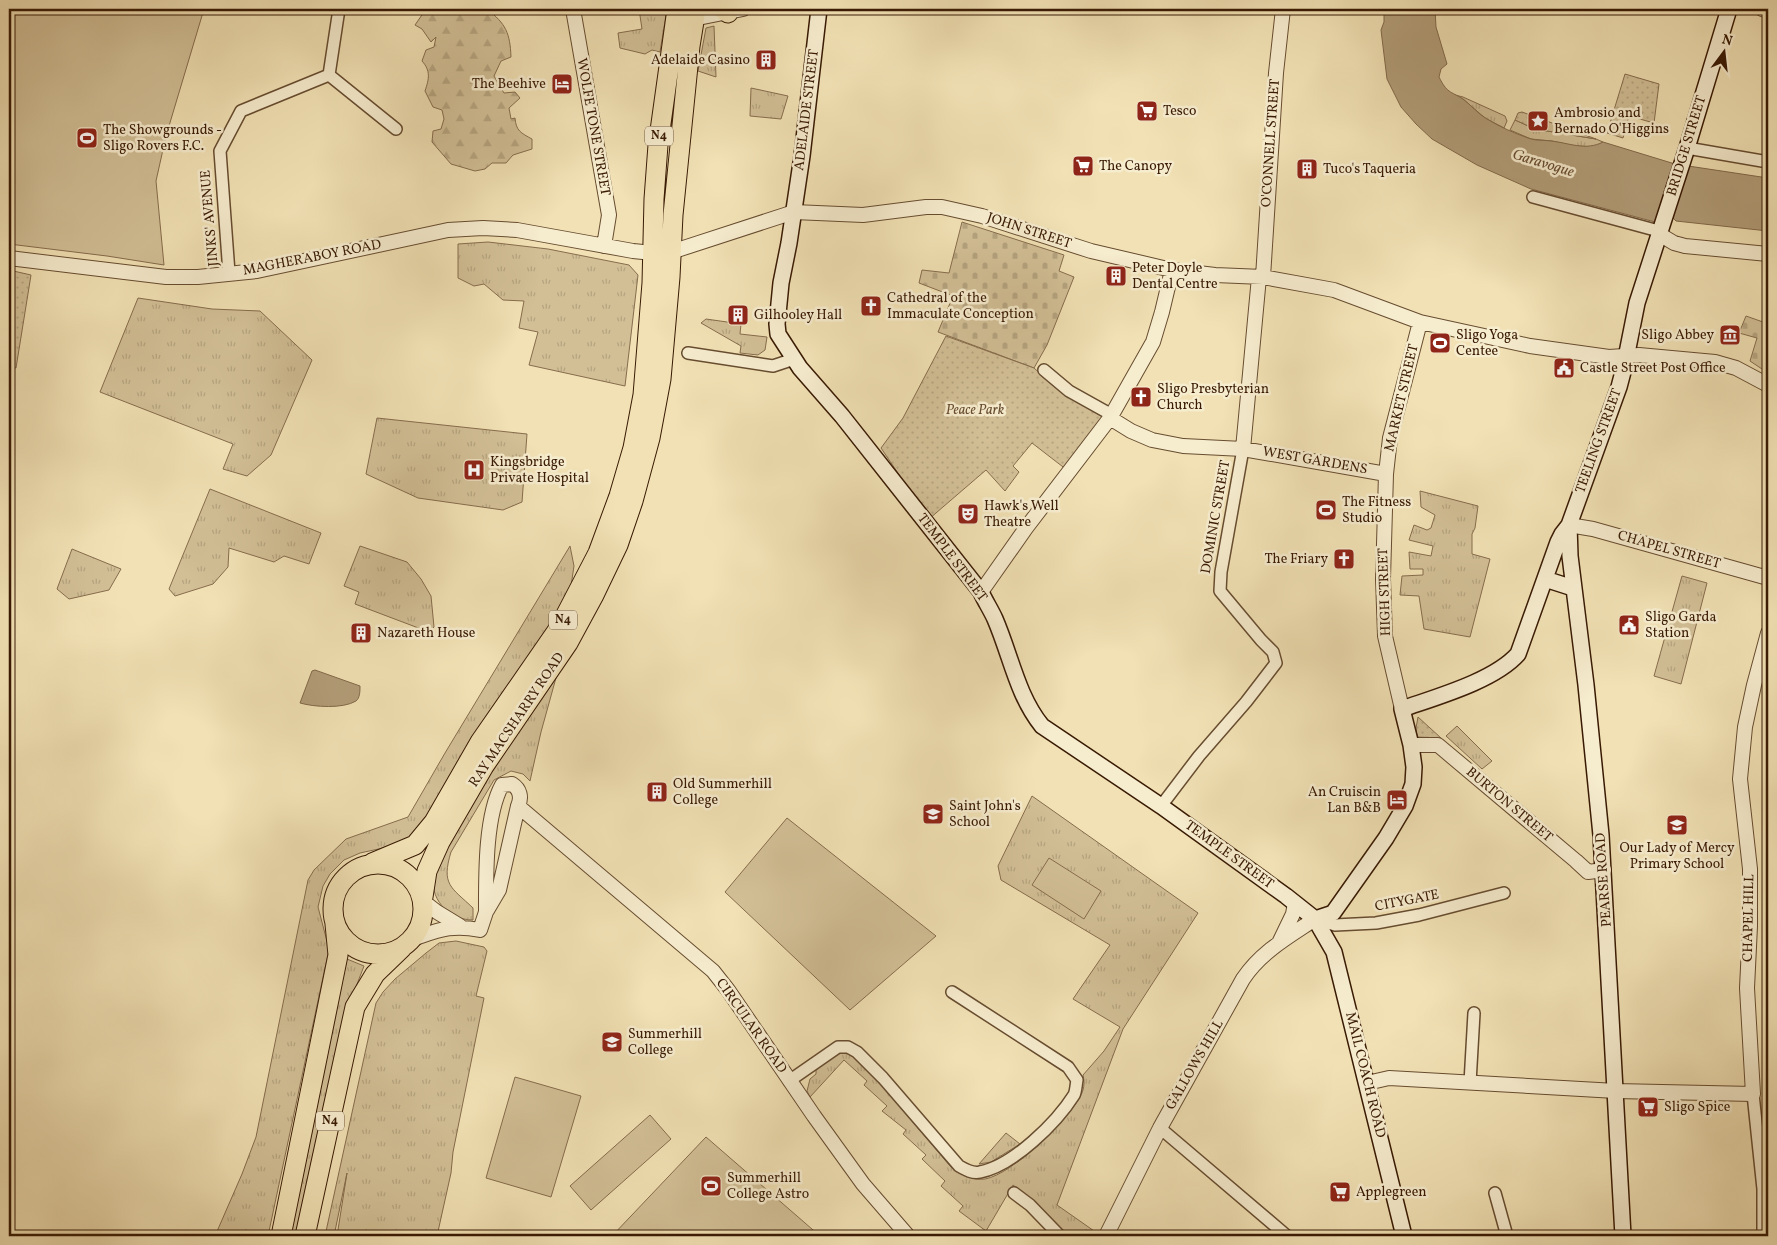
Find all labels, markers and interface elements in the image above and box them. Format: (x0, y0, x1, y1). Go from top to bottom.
north arrow (1700, 28, 1750, 78)
text: N (1720, 30, 1734, 51)
building icon: Adelaide Casino (754, 48, 778, 72)
street label: ADELAIDE STREET (790, 48, 824, 172)
place label: Adelaide Casino (651, 51, 750, 70)
street label: WOLFE TONE STREET (572, 57, 614, 197)
hotel icon: The Beehive (550, 72, 574, 96)
place label: The Beehive (472, 75, 546, 94)
street label: O'CONNELL STREET (1257, 78, 1285, 208)
street label: BRIDGE STREET (1663, 93, 1711, 199)
supermarket icon: Tesco (1135, 99, 1159, 123)
place label: Tesco (1163, 102, 1197, 121)
place label: Ambrosio and Bernado O'Higgins (1554, 104, 1669, 139)
place icon: Ambrosio and Bernado O'Higgins (1526, 109, 1550, 133)
place label: The Showgrounds - Sligo Rovers F.C. (103, 121, 222, 156)
sports icon: The Showgrounds - Sligo Rovers F.C. (75, 126, 99, 150)
road number: N4 (645, 126, 673, 146)
water label: Garavogue (1510, 145, 1577, 183)
supermarket icon: The Canopy (1071, 154, 1095, 178)
place label: The Canopy (1099, 157, 1172, 176)
building icon: Tuco's Taqueria (1295, 157, 1319, 181)
place label: Tuco's Taqueria (1323, 160, 1416, 179)
street label: JINKS' AVENUE (196, 169, 224, 267)
street label: JOHN STREET (984, 208, 1074, 254)
street label: MAGHERABOY ROAD (241, 235, 383, 281)
place label: Peter Doyle Dental Centre (1132, 259, 1218, 294)
building icon: Peter Doyle Dental Centre (1104, 264, 1128, 288)
place label: Cathedral of the Immaculate Conception (887, 289, 1034, 324)
church icon: Cathedral of the Immaculate Conception (859, 294, 883, 318)
building icon: Gilhooley Hall (726, 303, 750, 327)
place label: Gilhooley Hall (754, 306, 842, 325)
museum icon: Sligo Abbey (1718, 323, 1742, 347)
place label: Sligo Yoga Centee (1456, 326, 1518, 361)
place label: Sligo Abbey (1641, 326, 1714, 345)
sports icon: Sligo Yoga Centee (1428, 331, 1452, 355)
street label: MARKET STREET (1380, 342, 1424, 454)
public building icon: Castle Street Post Office (1552, 356, 1576, 380)
place label: Castle Street Post Office (1580, 359, 1726, 378)
place label: Sligo Presbyterian Church (1157, 380, 1269, 415)
church icon: Sligo Presbyterian Church (1129, 385, 1153, 409)
street label: TEELING STREET (1571, 386, 1627, 496)
park label: Peace Park (946, 401, 1005, 420)
street label: WEST GARDENS (1261, 442, 1369, 480)
place label: Kingsbridge Private Hospital (490, 453, 589, 488)
hospital icon: Kingsbridge Private Hospital (462, 458, 486, 482)
street label: DOMINIC STREET (1197, 459, 1235, 575)
place label: The Fitness Studio (1342, 493, 1411, 528)
place label: Hawk's Well Theatre (984, 497, 1059, 532)
sports icon: The Fitness Studio (1314, 498, 1338, 522)
theatre icon: Hawk's Well Theatre (956, 502, 980, 526)
street label: TEMPLE STREET (913, 510, 991, 606)
street label: CHAPEL STREET (1615, 526, 1723, 574)
church icon: The Friary (1332, 547, 1356, 571)
street label: HIGH STREET (1374, 548, 1396, 636)
place label: The Friary (1264, 550, 1328, 569)
place label: Sligo Garda Station (1645, 608, 1716, 643)
road number: N4 (549, 610, 577, 630)
public building icon: Sligo Garda Station (1617, 613, 1641, 637)
building icon: Nazareth House (349, 621, 373, 645)
place label: Nazareth House (377, 624, 476, 643)
street label: RAY MACSHARRY ROAD (465, 649, 569, 791)
street label: BURTON STREET (1462, 763, 1556, 847)
place label: Old Summerhill College (673, 775, 772, 810)
building icon: Old Summerhill College (645, 780, 669, 804)
place label: An Cruiscin Lan B&B (1308, 783, 1381, 818)
hotel icon: An Cruiscin Lan B&B (1385, 788, 1409, 812)
place label: Saint John's School (949, 797, 1021, 832)
school or university icon: Saint John's School (921, 802, 945, 826)
school or university icon: Our Lady of Mercy Primary School (1665, 813, 1689, 837)
street label: TEMPLE STREET (1181, 816, 1277, 894)
street label: PEARSE ROAD (1591, 832, 1617, 928)
place label: Our Lady of Mercy Primary School (1620, 839, 1735, 874)
street label: CHAPEL HILL (1739, 874, 1759, 962)
street label: CITYGATE (1373, 885, 1441, 917)
street label: CIRCULAR ROAD (711, 975, 791, 1077)
street label: MAIL COACH ROAD (1340, 1010, 1390, 1140)
street label: GALLOWS HILL (1162, 1016, 1229, 1113)
place label: Summerhill College (628, 1025, 702, 1060)
school or university icon: Summerhill College (600, 1030, 624, 1054)
supermarket icon: Sligo Spice (1636, 1095, 1660, 1119)
place label: Sligo Spice (1664, 1098, 1731, 1117)
road number: N4 (316, 1112, 344, 1130)
place label: Summerhill College Astro (727, 1169, 809, 1204)
sports icon: Summerhill College Astro (699, 1174, 723, 1198)
supermarket icon: Applegreen (1328, 1180, 1352, 1204)
place label: Applegreen (1356, 1183, 1427, 1202)

